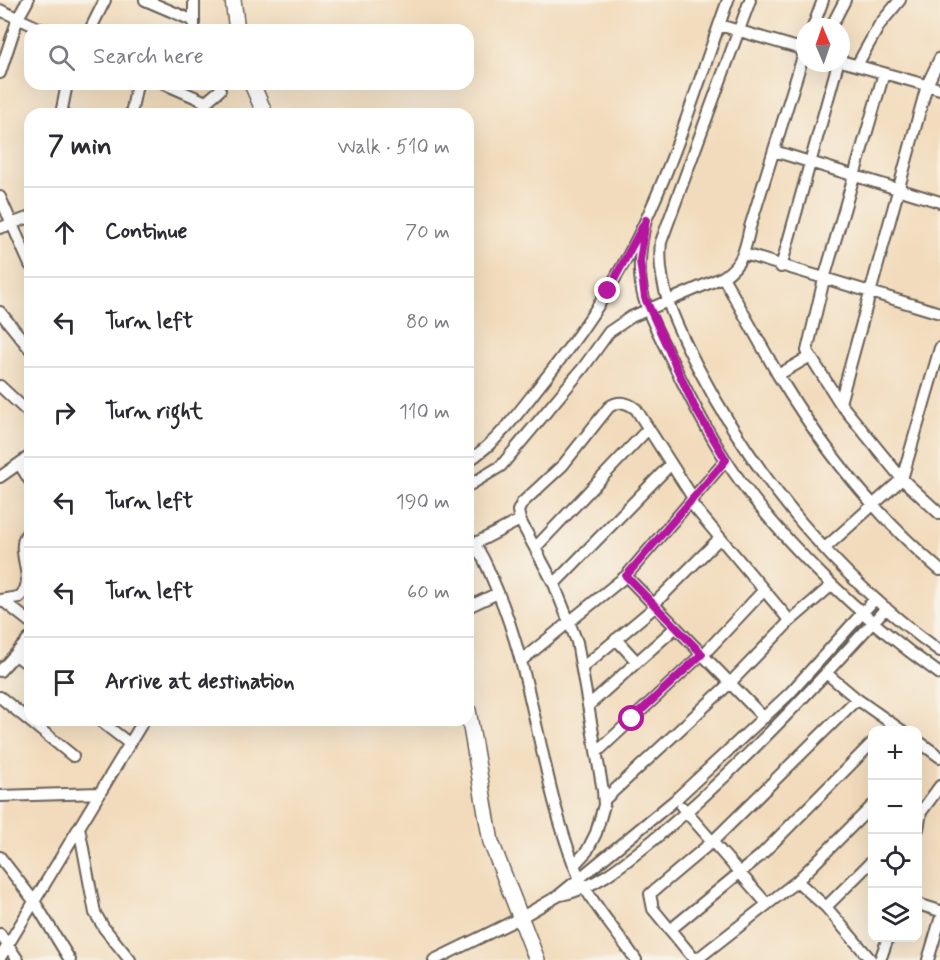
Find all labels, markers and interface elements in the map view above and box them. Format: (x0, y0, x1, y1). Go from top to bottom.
north arrow (796, 18, 850, 72)
search box (24, 24, 474, 90)
icon: search (45, 41, 78, 74)
text: Search here (93, 43, 204, 71)
text: 7 min (48, 130, 112, 164)
text: Walk · 510 m (337, 134, 450, 161)
icon: ahead (48, 216, 81, 249)
text: Continue (105, 218, 187, 246)
text: 70 m (405, 219, 450, 246)
route end (594, 277, 620, 303)
icon: left (48, 306, 81, 339)
text: Turn left (105, 308, 193, 336)
text: 80 m (406, 309, 450, 336)
icon: right (48, 396, 81, 429)
text: Turn right (105, 398, 203, 426)
text: 110 m (399, 399, 450, 426)
icon: left (48, 486, 81, 519)
text: Turn left (105, 488, 193, 516)
text: 190 m (396, 489, 450, 516)
icon: left (48, 576, 81, 609)
text: Turn left (105, 578, 193, 606)
text: 60 m (407, 579, 450, 606)
icon: arrive (48, 666, 81, 699)
text: Arrive at destination (105, 668, 295, 696)
route start (618, 705, 644, 731)
map controls (868, 726, 922, 942)
button: + (868, 726, 922, 780)
button: − (868, 780, 922, 834)
button: locate (868, 834, 922, 888)
button: layers (868, 888, 922, 942)

